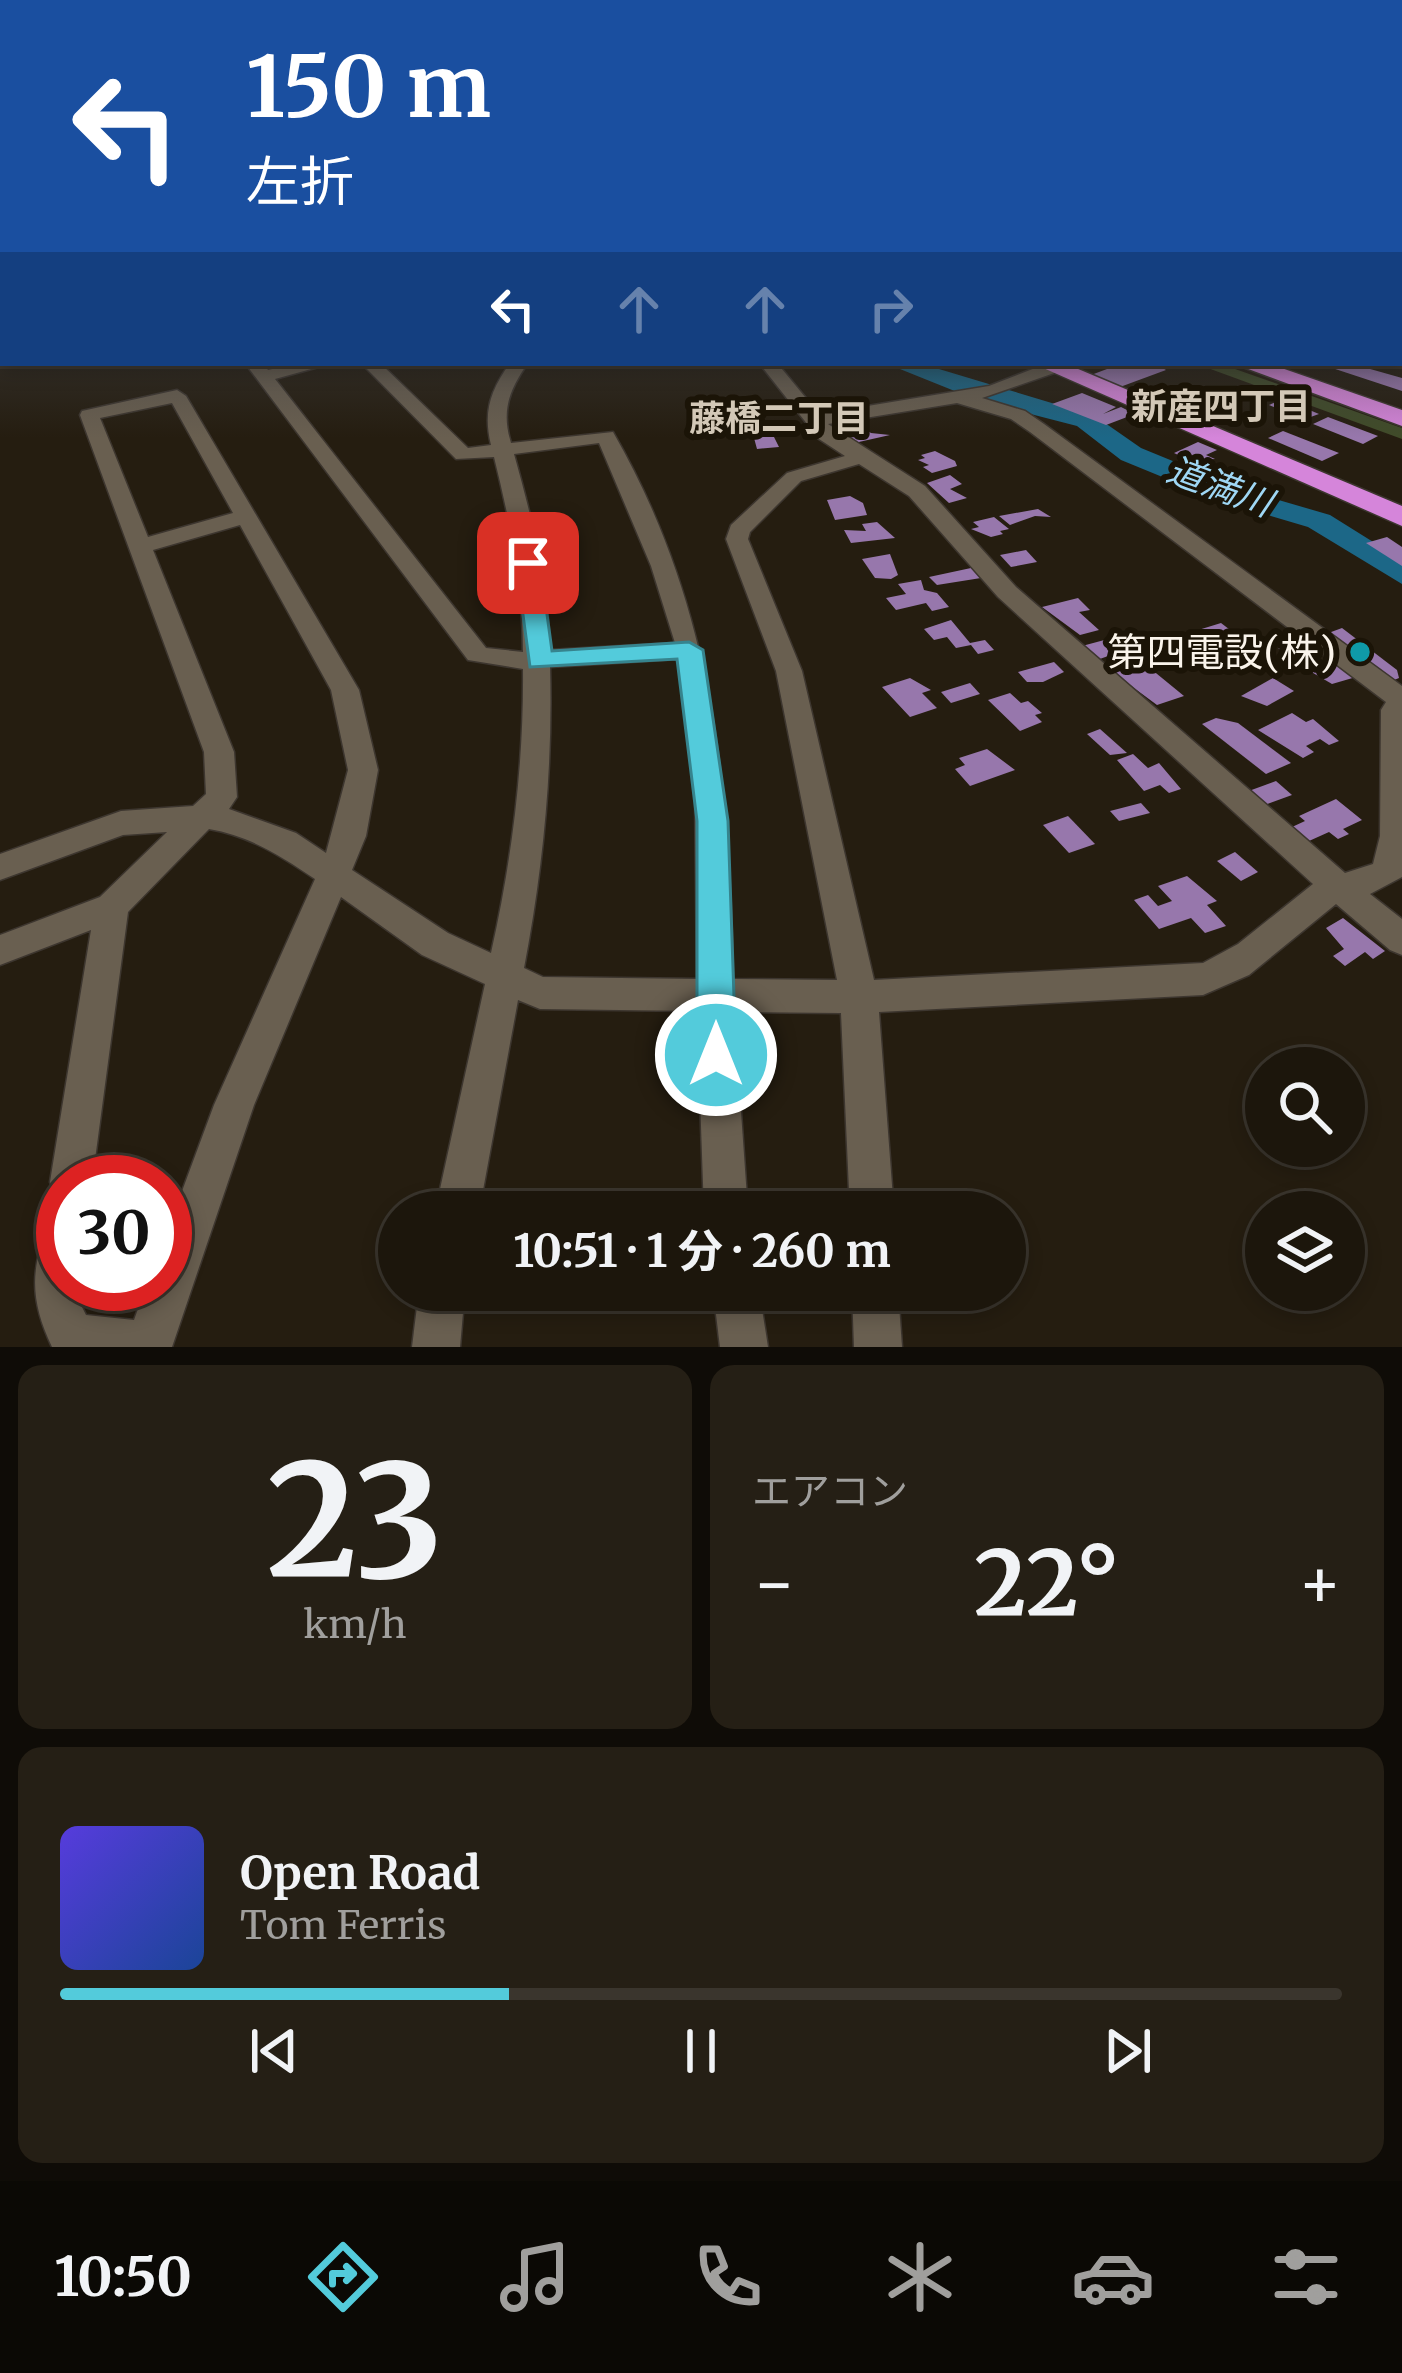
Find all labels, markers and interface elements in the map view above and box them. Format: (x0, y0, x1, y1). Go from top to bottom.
text: 150 m (246, 34, 491, 140)
icon: left (48, 48, 204, 204)
text: 左折 (246, 148, 354, 216)
icon: left (480, 276, 546, 342)
icon: ahead (606, 276, 672, 342)
icon: ahead (732, 276, 798, 342)
icon: right (858, 276, 924, 342)
district label: 新産四丁目 (1131, 384, 1311, 429)
district label: 藤橋二丁目 (689, 396, 869, 441)
water label: 道満川 (1161, 447, 1282, 527)
pin (477, 512, 579, 614)
icon: arrive (495, 530, 561, 596)
place label: 第四電設(株) (1107, 628, 1336, 677)
marker: 第四電設(株) (1347, 639, 1373, 665)
position arrow (653, 992, 779, 1118)
map controls (1245, 1047, 1365, 1311)
button: search (1245, 1047, 1365, 1167)
speed limit sign: 30 (36, 1155, 192, 1311)
button: layers (1245, 1191, 1365, 1311)
text: 10:51 · 1 分 · 260 m (513, 1223, 891, 1279)
text: 23 (266, 1423, 444, 1620)
text: エアコン (752, 1467, 908, 1516)
text: 22° (974, 1526, 1120, 1640)
text: − (752, 1542, 796, 1625)
text: + (1298, 1542, 1342, 1625)
text: km/h (303, 1600, 407, 1649)
text: Open Road (240, 1845, 480, 1901)
text: Tom Ferris (240, 1901, 446, 1950)
icon: previous (241, 2018, 307, 2084)
icon: pause (668, 2018, 734, 2084)
icon: next (1095, 2018, 1161, 2084)
icon: directions (301, 2235, 385, 2319)
icon: music (493, 2235, 577, 2319)
icon: phone (686, 2235, 770, 2319)
icon: climate (878, 2235, 962, 2319)
icon: car (1071, 2235, 1155, 2319)
icon: filters (1264, 2235, 1348, 2319)
text: 10:50 (54, 2243, 192, 2311)

